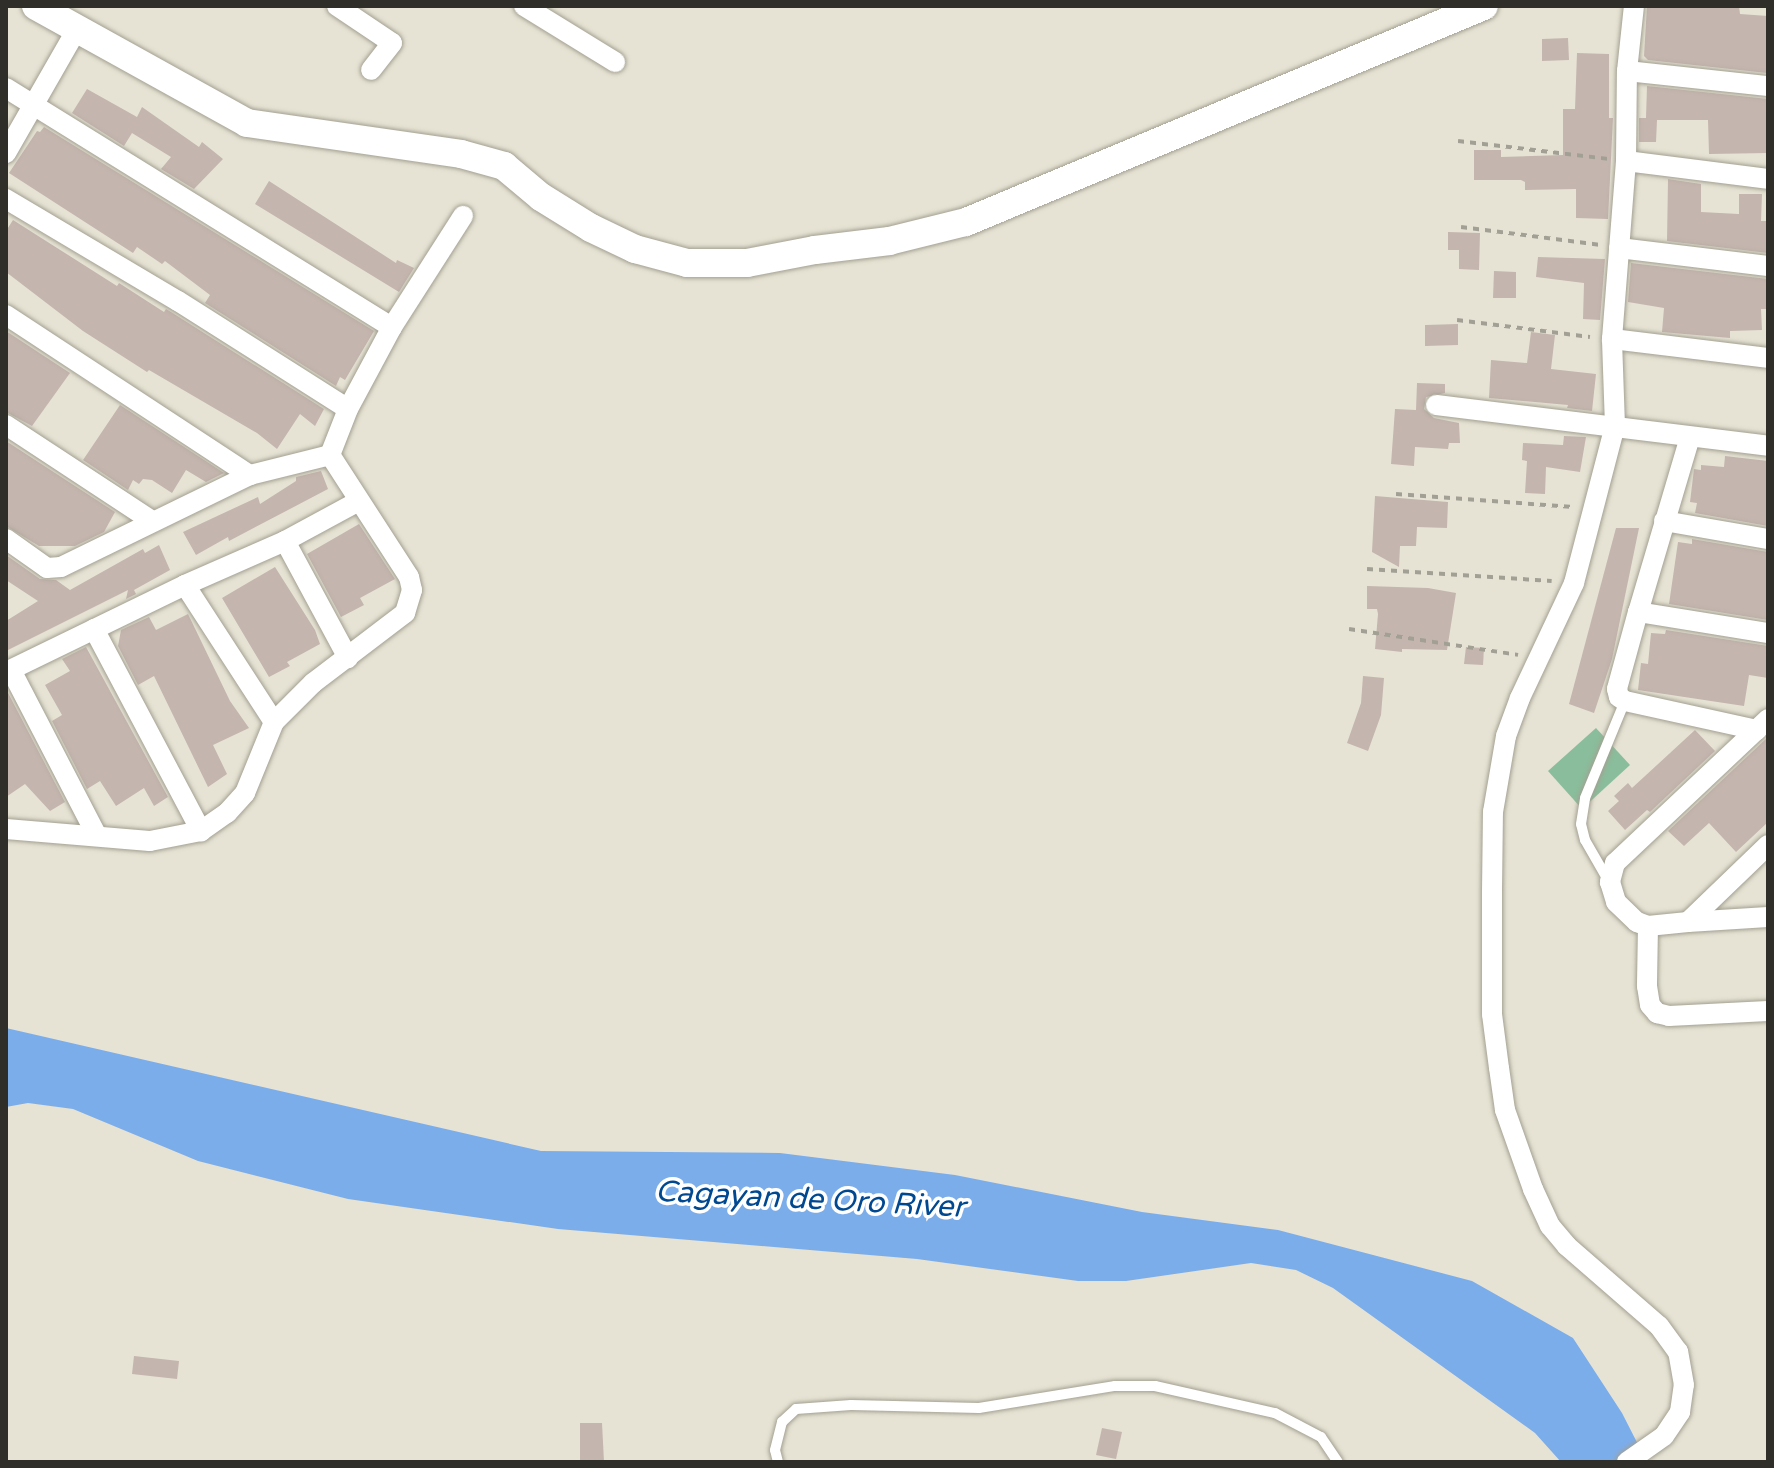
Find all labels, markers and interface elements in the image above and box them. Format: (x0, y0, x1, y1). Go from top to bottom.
water label: Cagayan de Oro River (654, 1174, 966, 1226)

